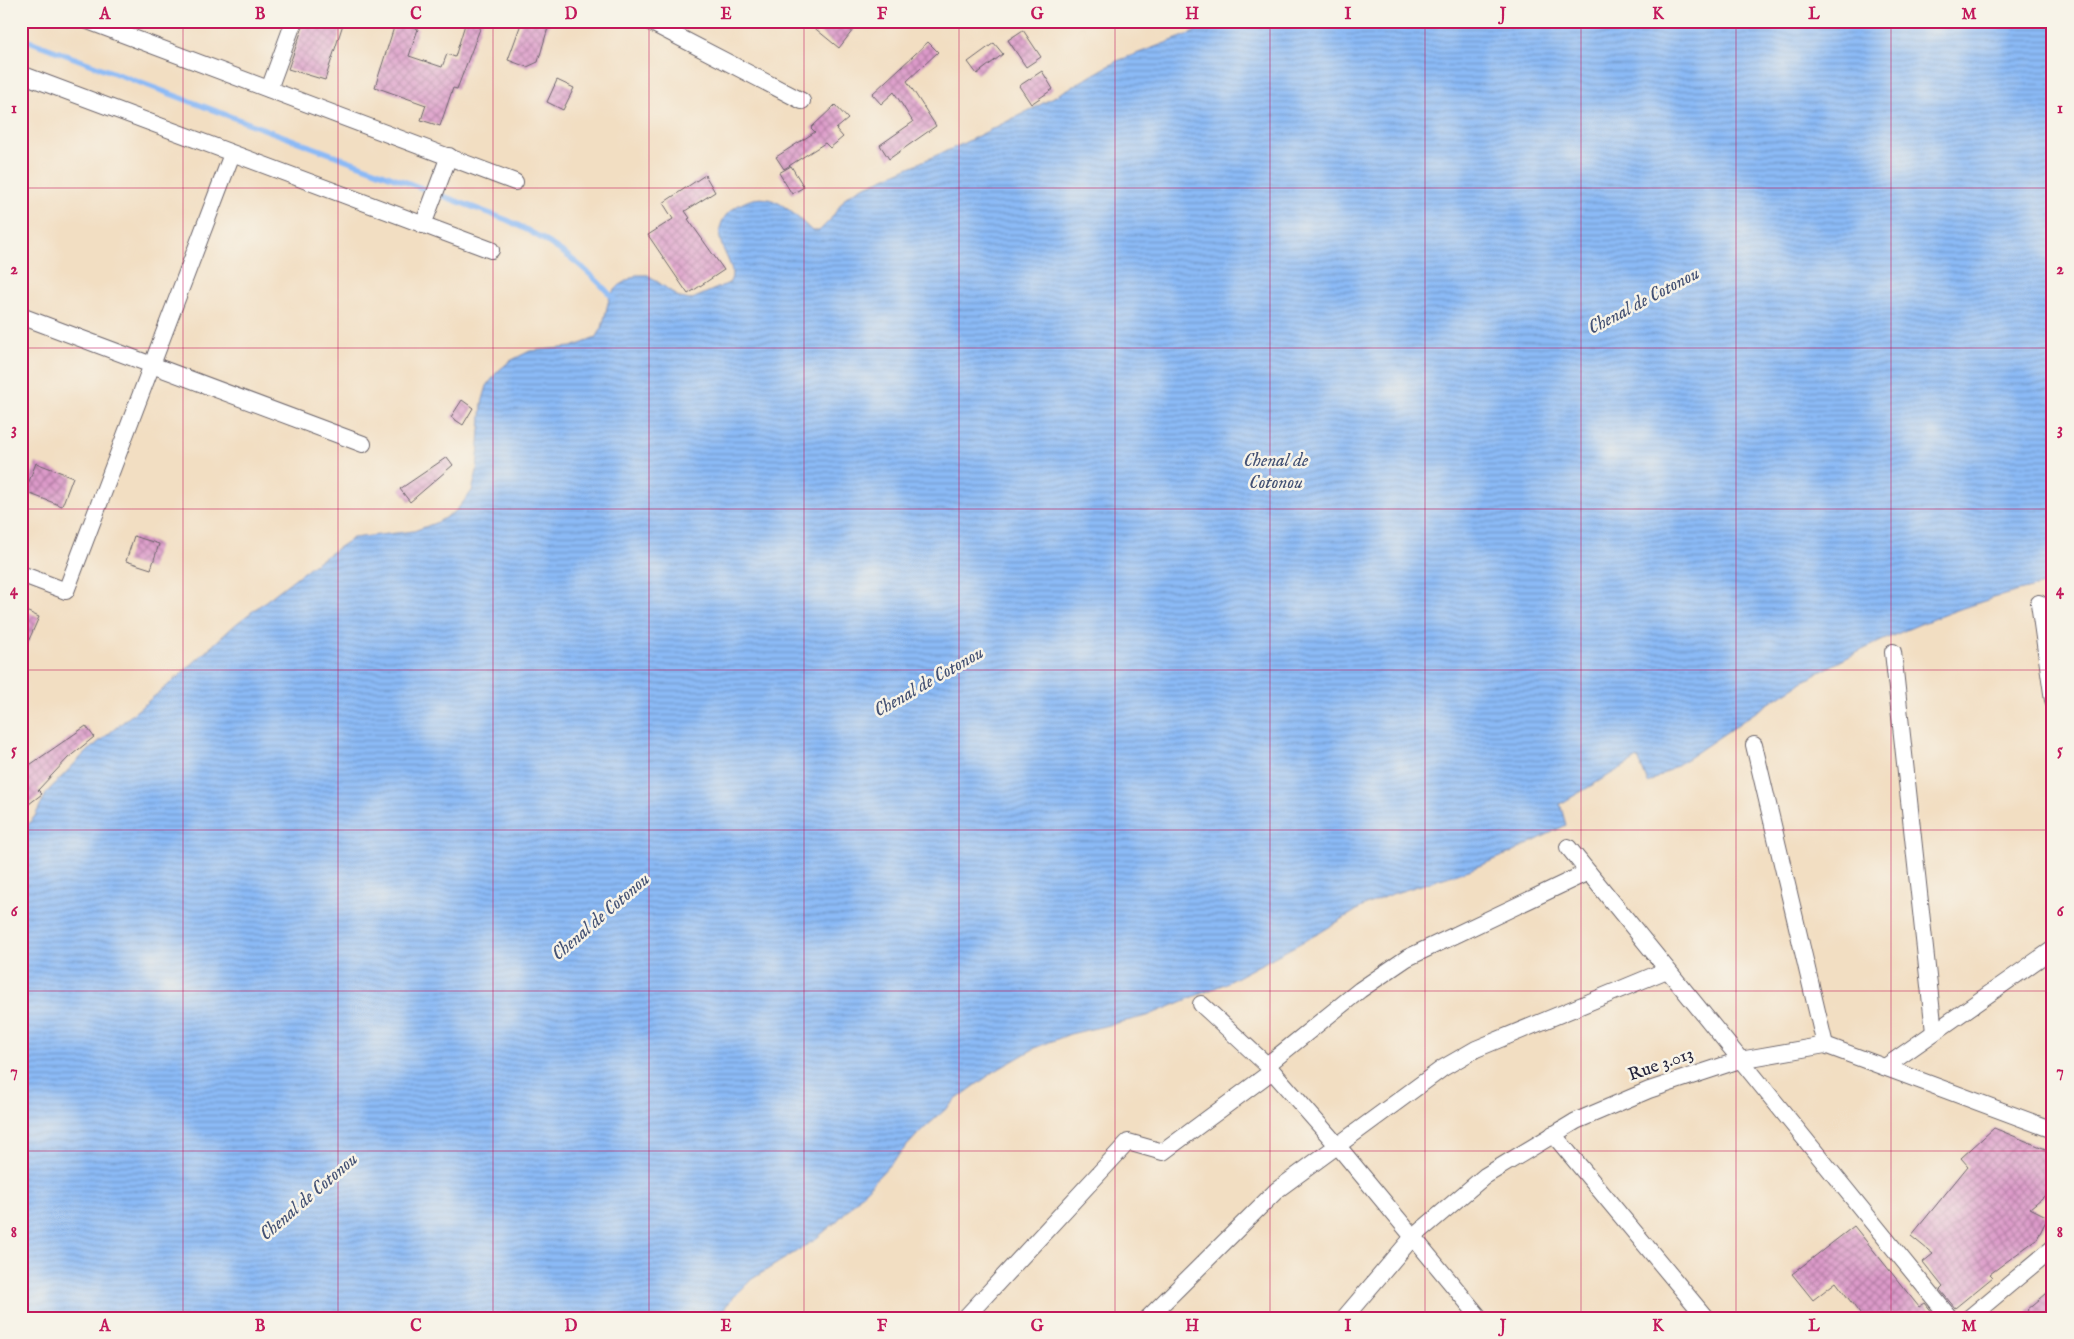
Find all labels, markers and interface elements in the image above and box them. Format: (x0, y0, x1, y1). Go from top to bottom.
text: A (99, 5, 112, 25)
text: B (255, 5, 266, 25)
text: C (410, 5, 422, 25)
text: D (565, 5, 578, 25)
text: E (720, 5, 732, 25)
text: F (877, 5, 888, 25)
text: G (1031, 5, 1044, 25)
text: H (1185, 5, 1199, 25)
text: I (1345, 5, 1352, 25)
text: J (1498, 5, 1507, 25)
text: K (1652, 5, 1665, 25)
text: L (1808, 5, 1820, 25)
text: M (1961, 5, 1977, 25)
text: 1 (11, 99, 17, 119)
text: 1 (2057, 99, 2063, 119)
text: 2 (10, 260, 18, 280)
text: 2 (2056, 260, 2064, 280)
water label: Chenal de Cotonou (1584, 262, 1704, 340)
text: 3 (11, 420, 17, 440)
text: 3 (2057, 420, 2063, 440)
water label: Chenal de Cotonou (1244, 449, 1309, 495)
text: 4 (10, 581, 19, 601)
text: 4 (2056, 581, 2065, 601)
water label: Chenal de Cotonou (870, 641, 988, 723)
text: 5 (11, 741, 17, 761)
text: 5 (2057, 741, 2063, 761)
water label: Chenal de Cotonou (547, 868, 655, 966)
text: 6 (11, 902, 19, 922)
text: 6 (2057, 902, 2065, 922)
street label: Rue 3.013 (1625, 1043, 1697, 1087)
text: 7 (10, 1062, 18, 1082)
text: 7 (2056, 1062, 2064, 1082)
water label: Chenal de Cotonou (255, 1148, 363, 1246)
text: 8 (11, 1223, 17, 1243)
text: 8 (2057, 1223, 2063, 1243)
text: A (99, 1317, 112, 1337)
text: B (255, 1317, 266, 1337)
text: C (410, 1317, 422, 1337)
text: D (565, 1317, 578, 1337)
text: E (720, 1317, 732, 1337)
text: F (877, 1317, 888, 1337)
text: G (1031, 1317, 1044, 1337)
text: H (1185, 1317, 1199, 1337)
text: I (1345, 1317, 1352, 1337)
text: J (1498, 1317, 1507, 1337)
text: K (1652, 1317, 1665, 1337)
text: L (1808, 1317, 1820, 1337)
text: M (1961, 1317, 1977, 1337)

